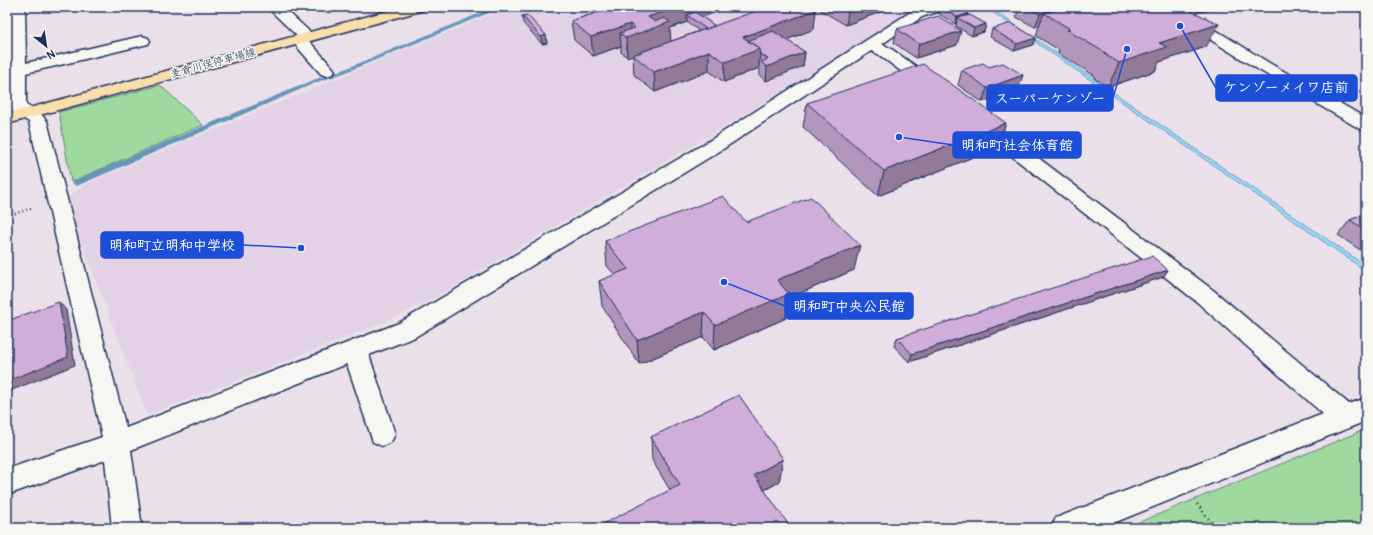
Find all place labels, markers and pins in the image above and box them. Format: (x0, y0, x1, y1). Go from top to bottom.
callout: ケンゾーメイワ店前 (1216, 75, 1357, 101)
callout: スーパーケンゾー (987, 85, 1113, 111)
callout: 明和町社会体育館 (953, 132, 1081, 158)
callout: 明和町立明和中学校 (101, 232, 243, 258)
callout: 明和町中央公民館 (785, 293, 913, 319)

